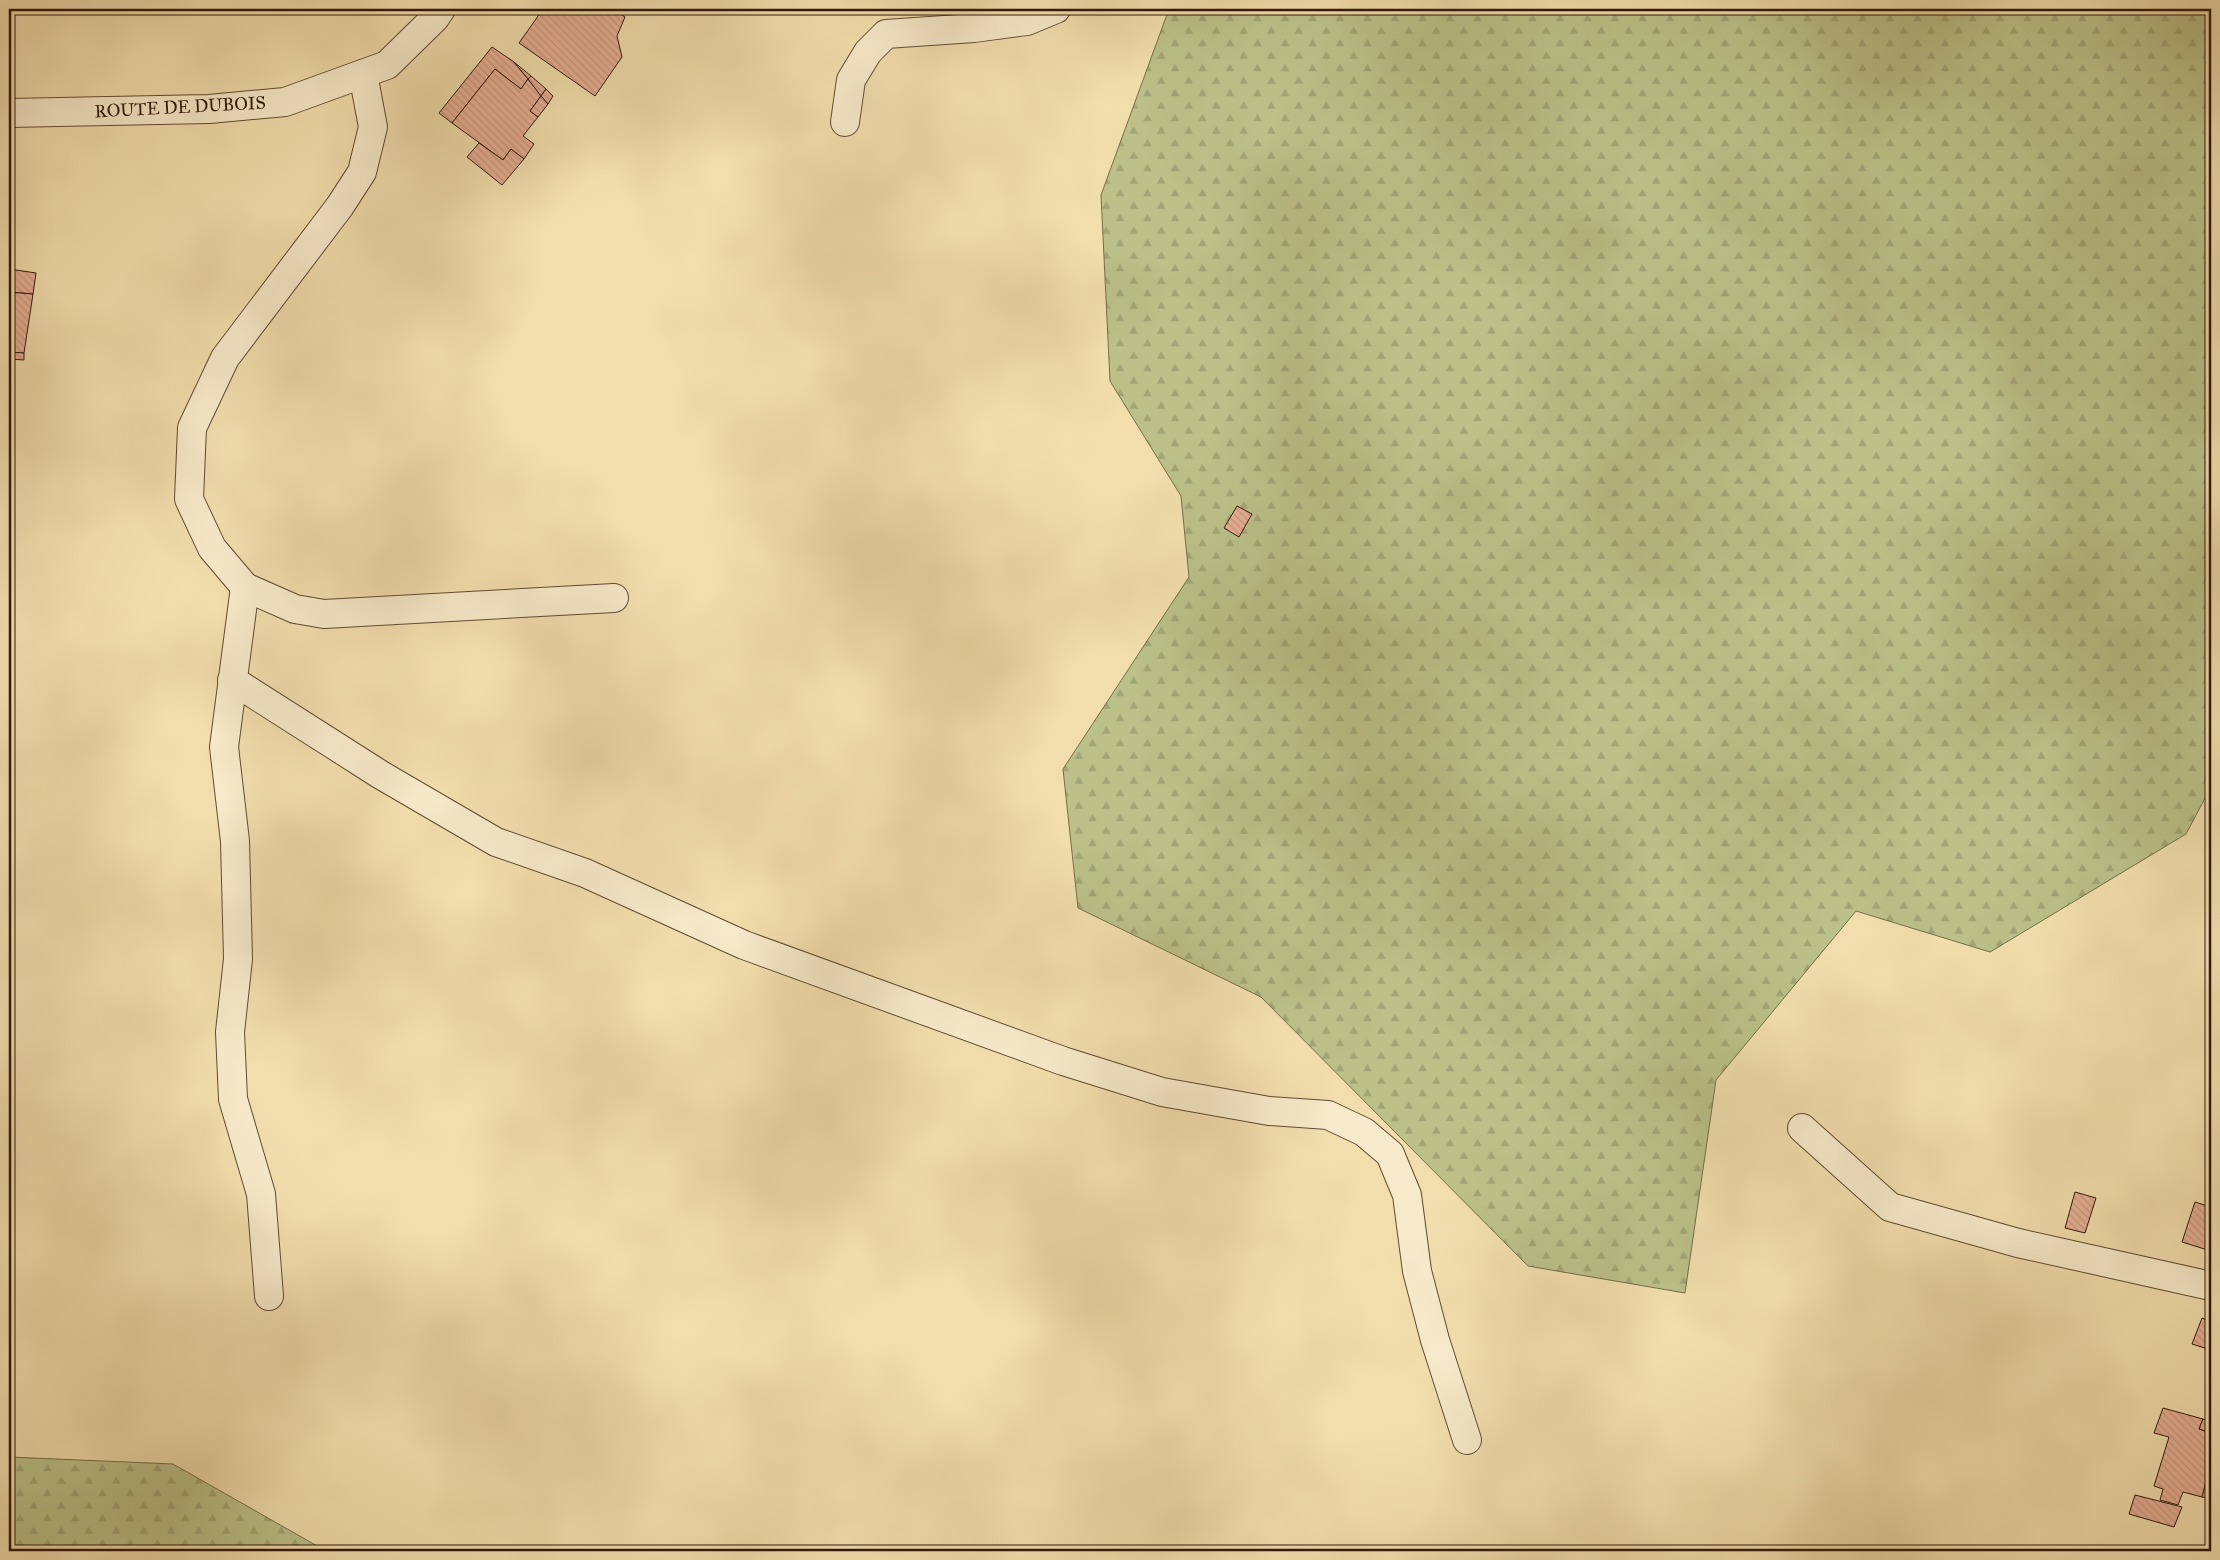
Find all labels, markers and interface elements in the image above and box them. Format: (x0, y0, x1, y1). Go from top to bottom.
street label: ROUTE DE DUBOIS (94, 92, 266, 122)

